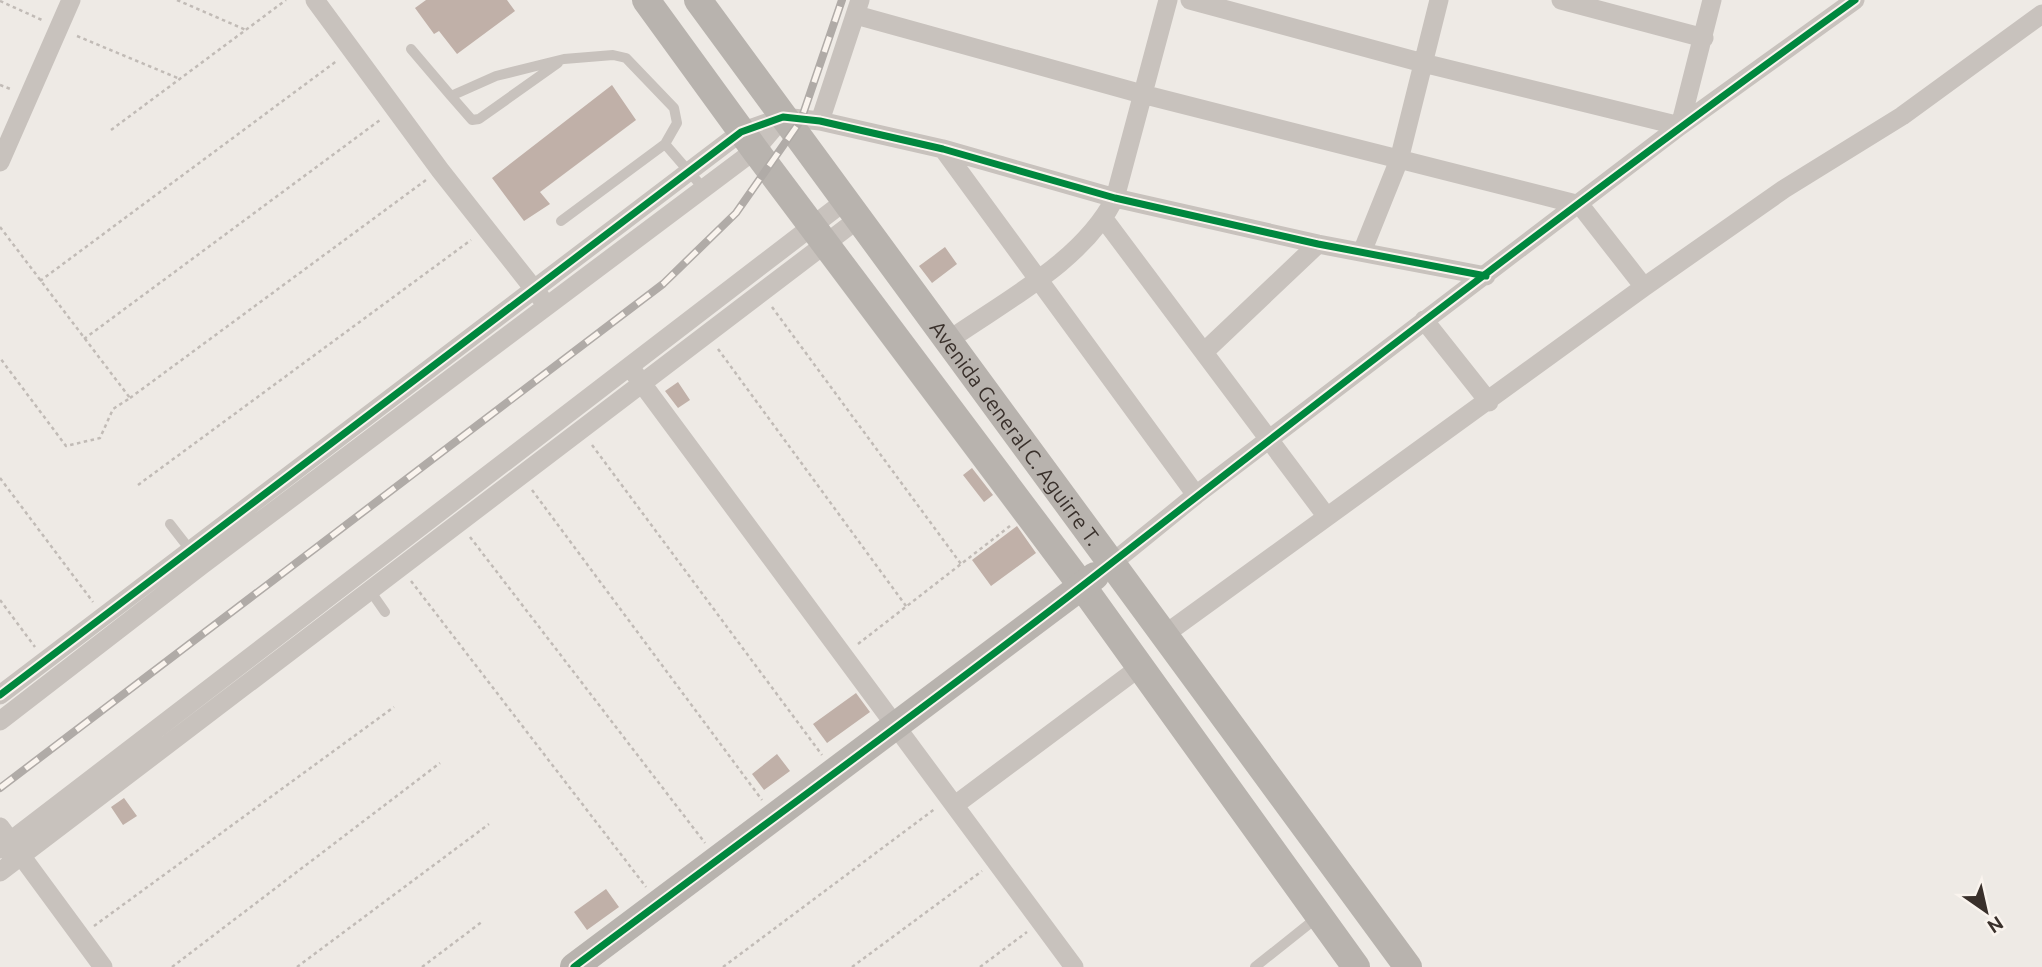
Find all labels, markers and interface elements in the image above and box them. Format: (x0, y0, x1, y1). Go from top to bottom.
street label: Avenida General C. Aguirre T. (926, 316, 1106, 550)
north arrow (1951, 876, 2021, 946)
text: N (1983, 912, 2008, 938)

